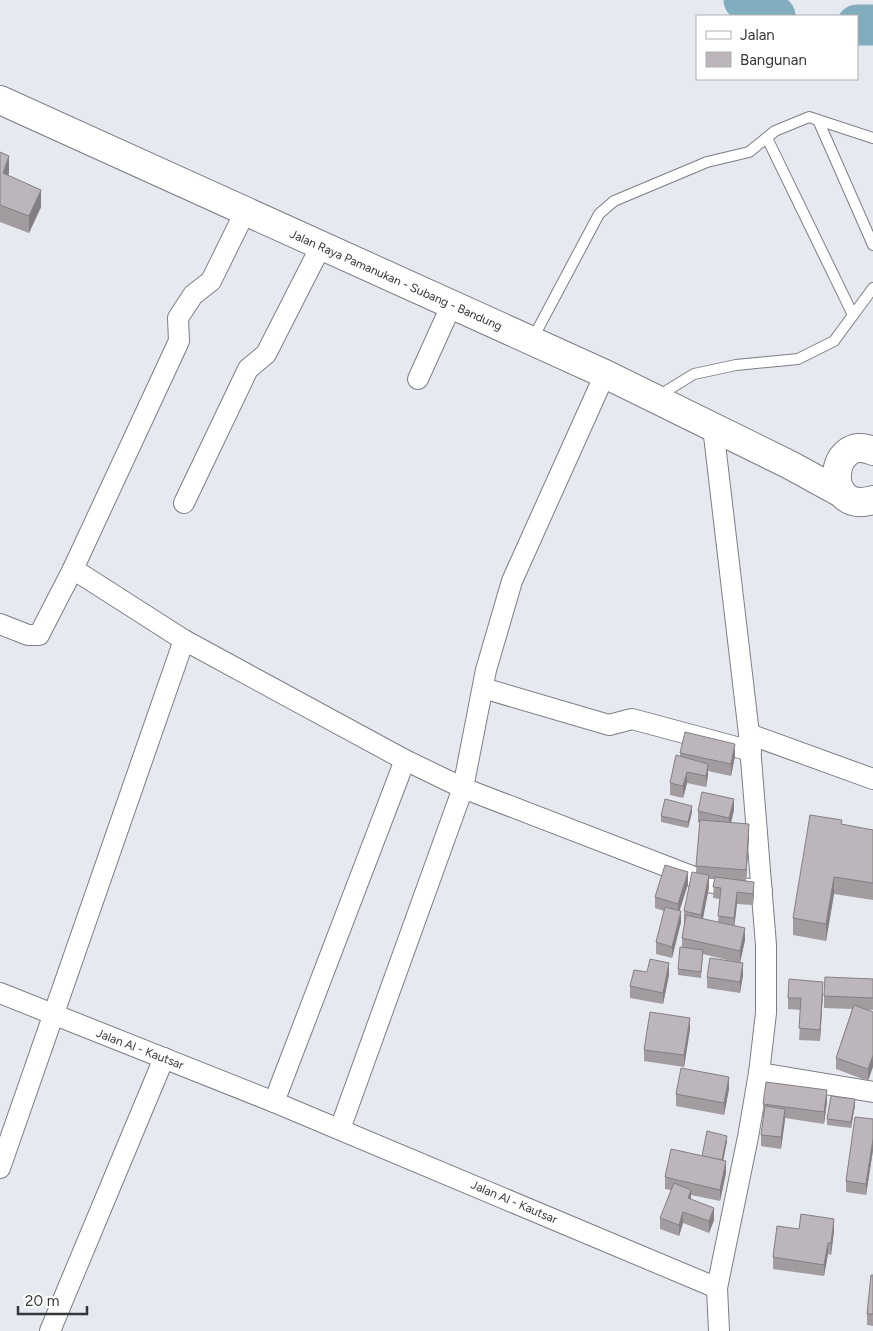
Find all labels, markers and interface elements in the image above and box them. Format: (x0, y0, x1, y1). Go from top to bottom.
legend (696, 15, 858, 80)
text: Jalan (740, 26, 775, 44)
text: Bangunan (740, 51, 807, 69)
street label: Jalan Raya Pamanukan - Subang - Bandung (288, 227, 504, 333)
street label: Jalan Al - Kautsar (94, 1026, 186, 1072)
street label: Jalan Al - Kautsar (469, 1177, 559, 1227)
scale bar (18, 1284, 86, 1316)
text: 20 m (25, 1292, 59, 1310)

